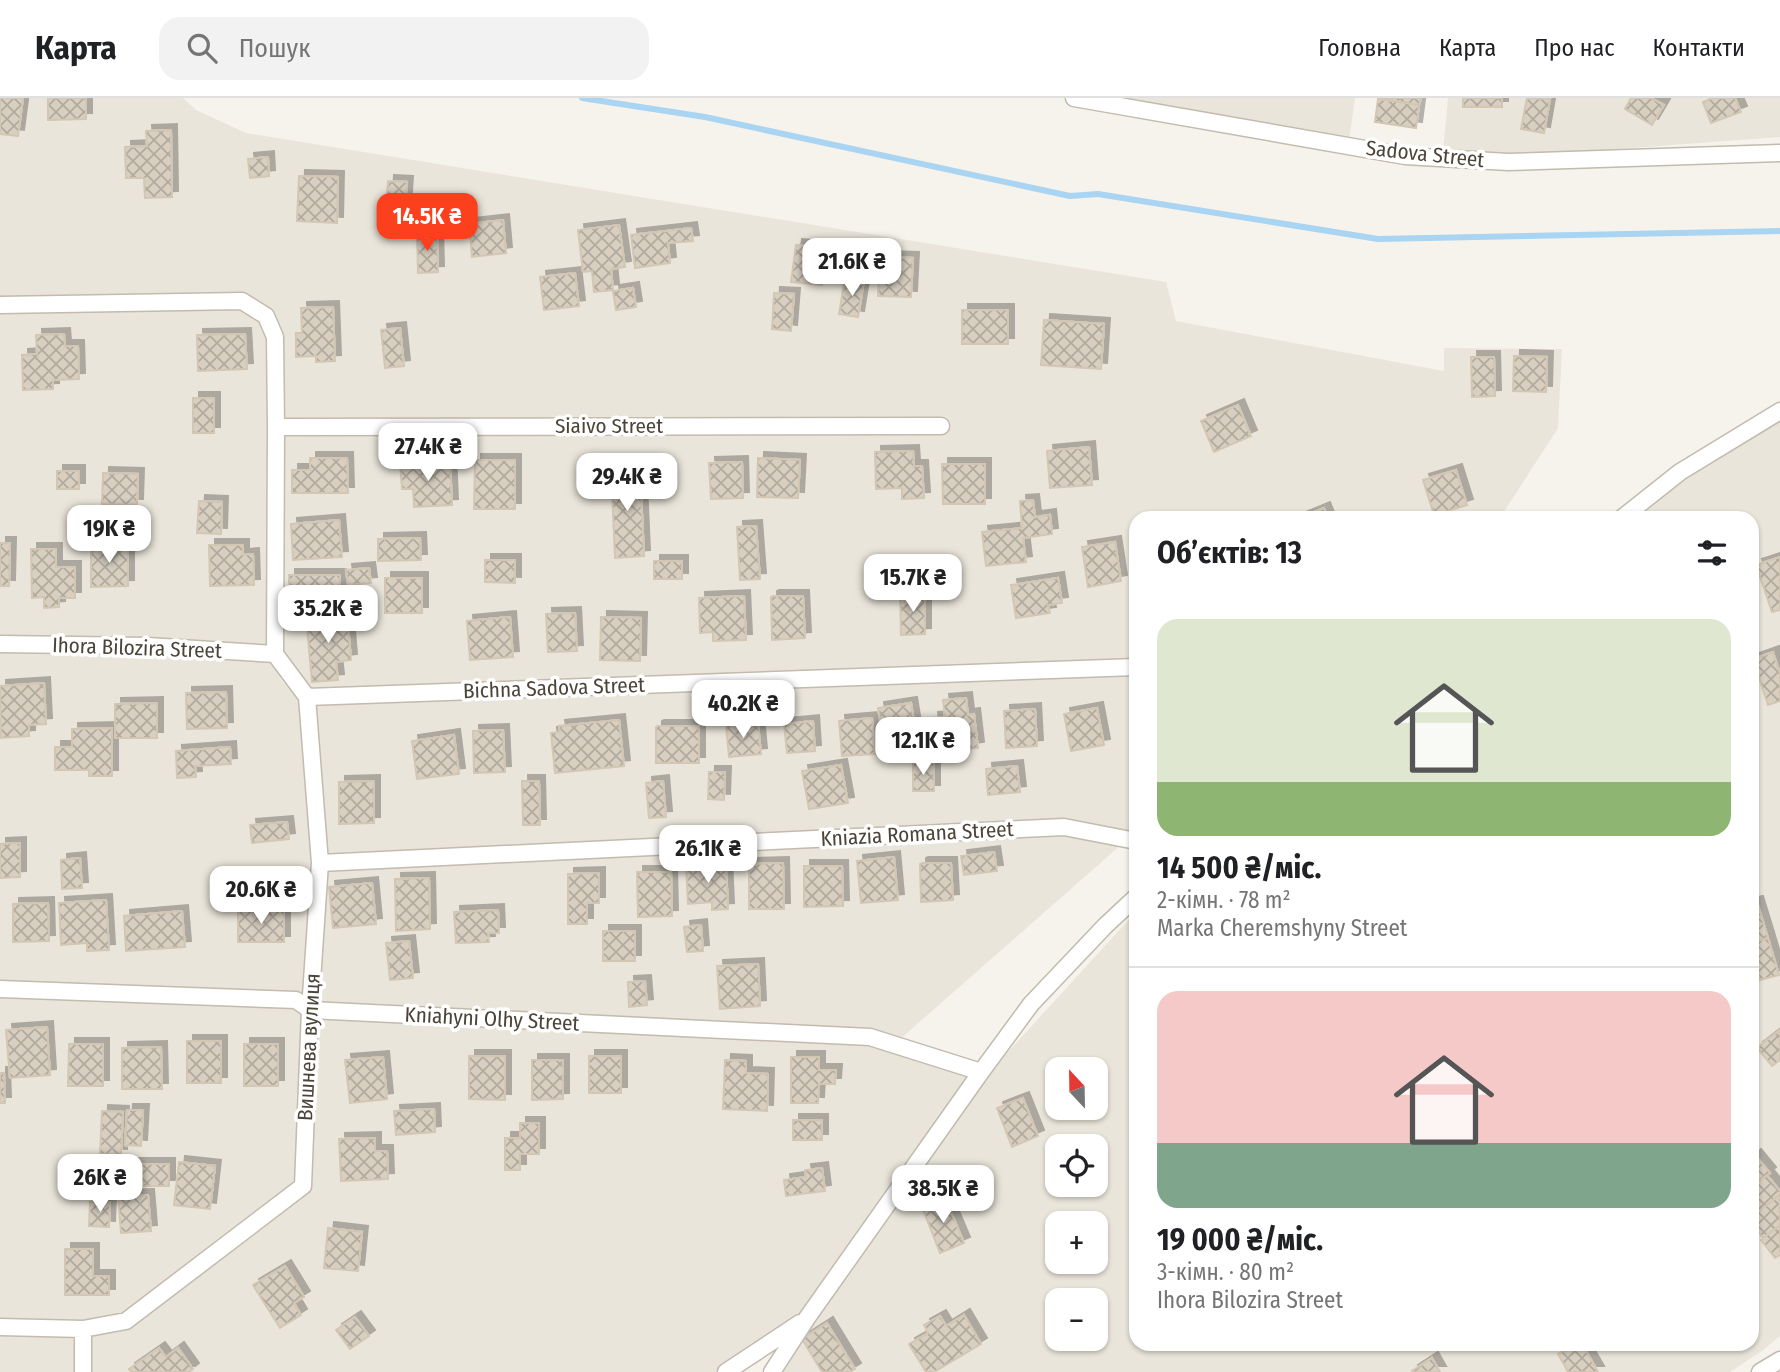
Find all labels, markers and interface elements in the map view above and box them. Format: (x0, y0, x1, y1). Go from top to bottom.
search box (159, 17, 649, 80)
text: Карта (35, 28, 117, 68)
icon: search (183, 29, 221, 67)
text: Пошук (239, 33, 310, 64)
text: Головна (1318, 34, 1401, 62)
text: Карта (1439, 34, 1496, 62)
text: Про нас (1534, 34, 1615, 62)
text: Контакти (1653, 34, 1745, 62)
street label: Sadova Street (1365, 135, 1486, 173)
pin: 14.5K ₴ (362, 194, 492, 253)
text: 14.5K ₴ (393, 202, 461, 230)
pin: 21.6K ₴ (787, 238, 917, 298)
text: 21.6K ₴ (818, 247, 886, 275)
street label: Siaivo Street (555, 413, 663, 439)
pin: 27.4K ₴ (363, 424, 493, 483)
text: 27.4K ₴ (394, 432, 462, 460)
pin: 29.4K ₴ (562, 454, 692, 513)
text: 29.4K ₴ (592, 462, 662, 490)
pin: 19K ₴ (60, 505, 158, 565)
text: 19K ₴ (83, 514, 135, 542)
icon: filters (1693, 534, 1731, 572)
text: Об’єктів: 13 (1157, 535, 1302, 571)
pin: 15.7K ₴ (848, 554, 978, 614)
text: 15.7K ₴ (880, 563, 946, 591)
pin: 35.2K ₴ (263, 586, 393, 645)
text: 35.2K ₴ (294, 594, 362, 622)
street label: Ihora Bilozira Street (52, 632, 222, 664)
icon: home (1381, 665, 1507, 791)
street label: Bichna Sadova Street (463, 672, 646, 704)
pin: 40.2K ₴ (678, 680, 808, 740)
text: 40.2K ₴ (708, 689, 778, 717)
pin: 12.1K ₴ (858, 718, 988, 777)
text: 12.1K ₴ (891, 726, 955, 754)
street label: Kniazia Romana Street (820, 816, 1014, 852)
pin: 26.1K ₴ (643, 826, 773, 885)
text: 26.1K ₴ (675, 834, 741, 862)
text: 14 500 ₴/міс. (1157, 850, 1321, 886)
pin: 20.6K ₴ (196, 866, 326, 926)
text: 20.6K ₴ (226, 875, 296, 903)
text: 2-кімн. · 78 m² (1157, 886, 1291, 914)
text: Marka Cheremshyny Street (1157, 914, 1407, 942)
street label: Вишнева вулиця (292, 972, 326, 1122)
street label: Kniahyni Olhy Street (404, 1001, 580, 1037)
icon: home (1381, 1037, 1507, 1163)
north arrow (1045, 1057, 1108, 1120)
map controls (1045, 1057, 1108, 1351)
button: locate (1045, 1134, 1108, 1197)
pin: 26K ₴ (51, 1154, 149, 1214)
text: 26K ₴ (74, 1163, 127, 1191)
pin: 38.5K ₴ (878, 1166, 1008, 1225)
text: 38.5K ₴ (908, 1174, 978, 1202)
button: + (1045, 1211, 1108, 1274)
text: 19 000 ₴/міс. (1157, 1222, 1323, 1258)
text: 3-кімн. · 80 m² (1157, 1258, 1294, 1286)
text: Ihora Bilozira Street (1157, 1286, 1343, 1314)
button: − (1045, 1288, 1108, 1351)

